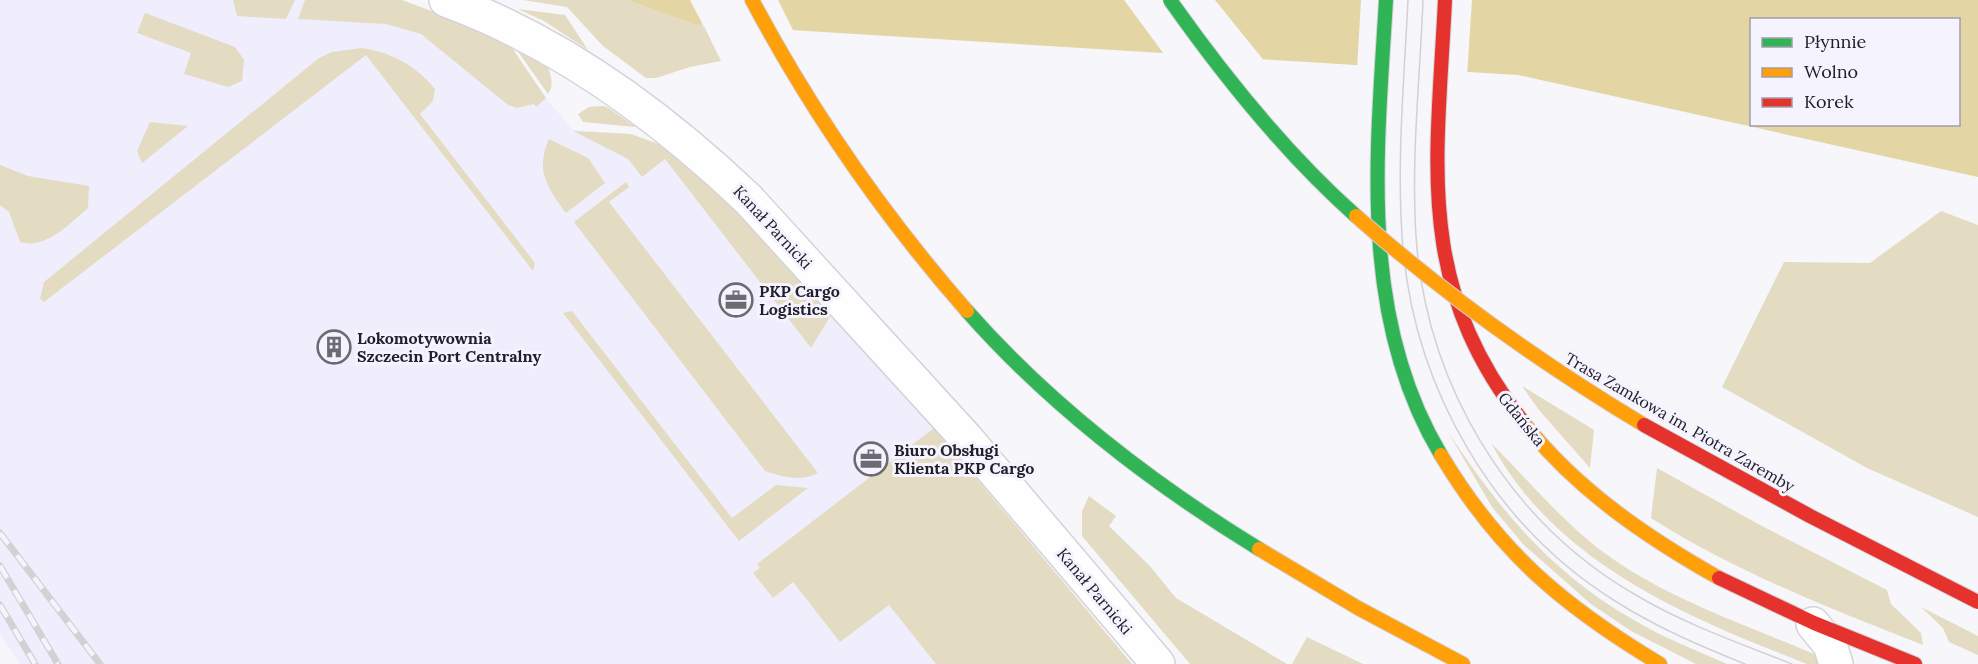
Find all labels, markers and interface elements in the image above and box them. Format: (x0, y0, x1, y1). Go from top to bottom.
legend (1750, 18, 1960, 126)
text: Płynnie (1804, 30, 1867, 53)
text: Wolno (1804, 60, 1858, 83)
text: Korek (1804, 90, 1854, 113)
street label: Kanał Parnicki (729, 181, 817, 273)
place label: PKP Cargo Logistics (759, 281, 840, 319)
office icon: PKP Cargo Logistics (718, 282, 754, 318)
place label: Lokomotywownia Szczecin Port Centralny (357, 328, 542, 366)
building icon: Lokomotywownia Szczecin Port Centralny (316, 329, 352, 365)
street label: Trasa Zamkowa im. Piotra Zaremby (1562, 348, 1799, 496)
street label: Gdańska (1494, 388, 1550, 450)
place label: Biuro Obsługi Klienta PKP Cargo (894, 440, 1034, 478)
office icon: Biuro Obsługi Klienta PKP Cargo (853, 441, 889, 477)
street label: Kanał Parnicki (1053, 544, 1137, 638)

